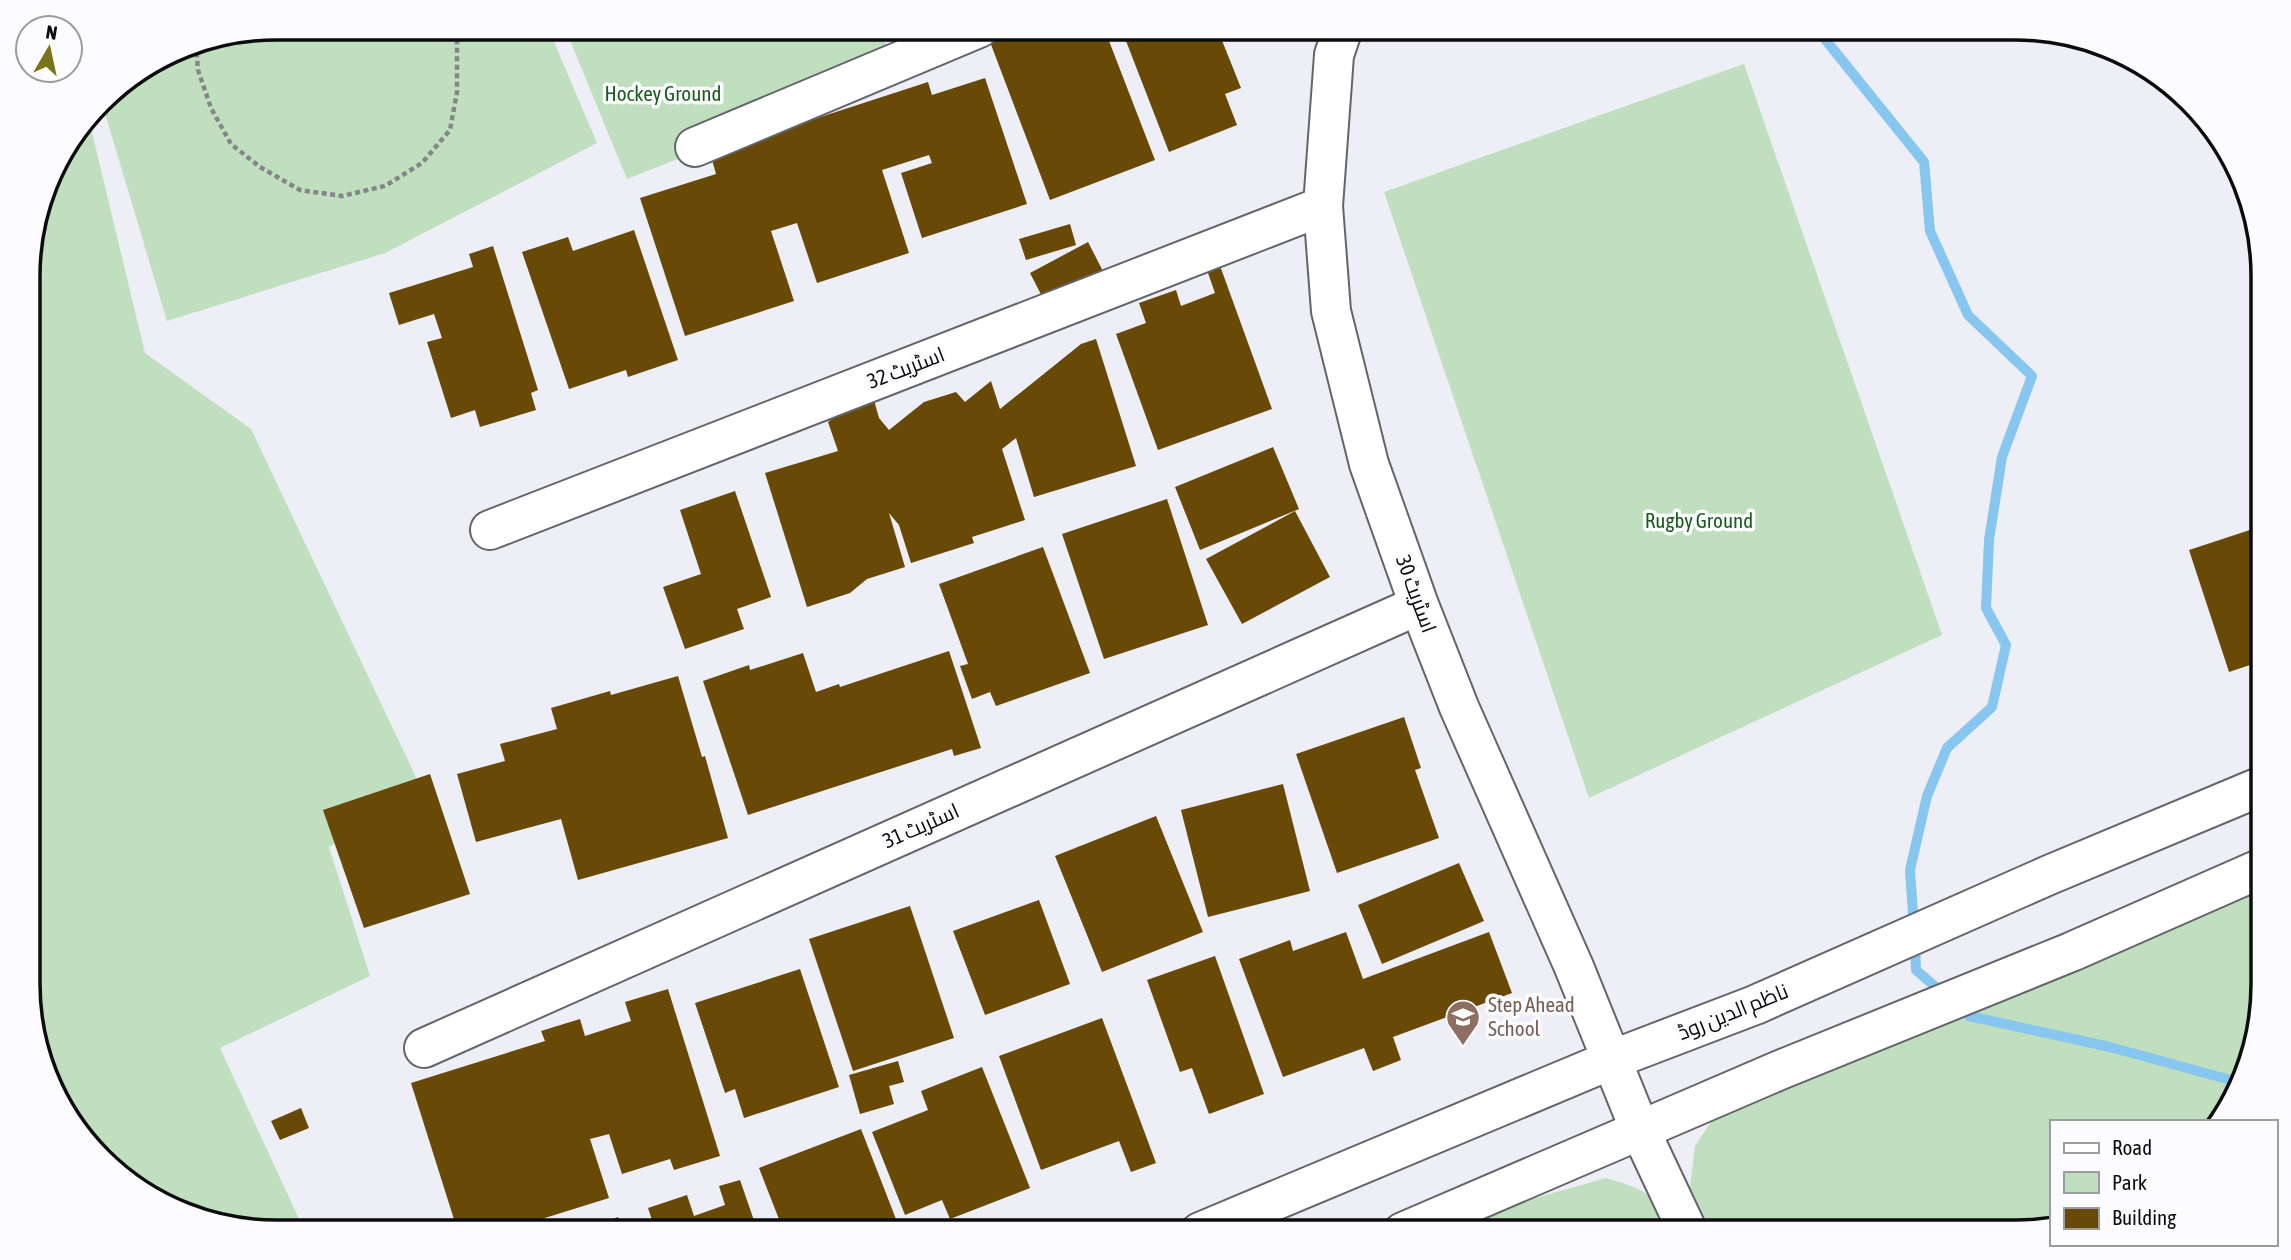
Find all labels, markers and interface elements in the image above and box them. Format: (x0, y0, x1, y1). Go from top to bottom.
north arrow (14, 14, 84, 84)
text: N (44, 20, 59, 44)
park label: Hockey Ground (605, 81, 722, 105)
street label: اسٹریٹ 32 (864, 341, 948, 394)
park label: Rugby Ground (1645, 508, 1753, 532)
street label: اسٹریٹ 30 (1391, 552, 1442, 636)
street label: اسٹریٹ 31 (879, 798, 963, 853)
street label: ناظم الدین روڈ (1674, 978, 1793, 1047)
place label: Step Ahead School (1488, 992, 1575, 1040)
school or university icon: Step Ahead School (1444, 998, 1482, 1047)
legend (2050, 1120, 2277, 1246)
text: Road (2112, 1135, 2152, 1159)
text: Park (2112, 1170, 2147, 1194)
text: Building (2112, 1205, 2176, 1229)

